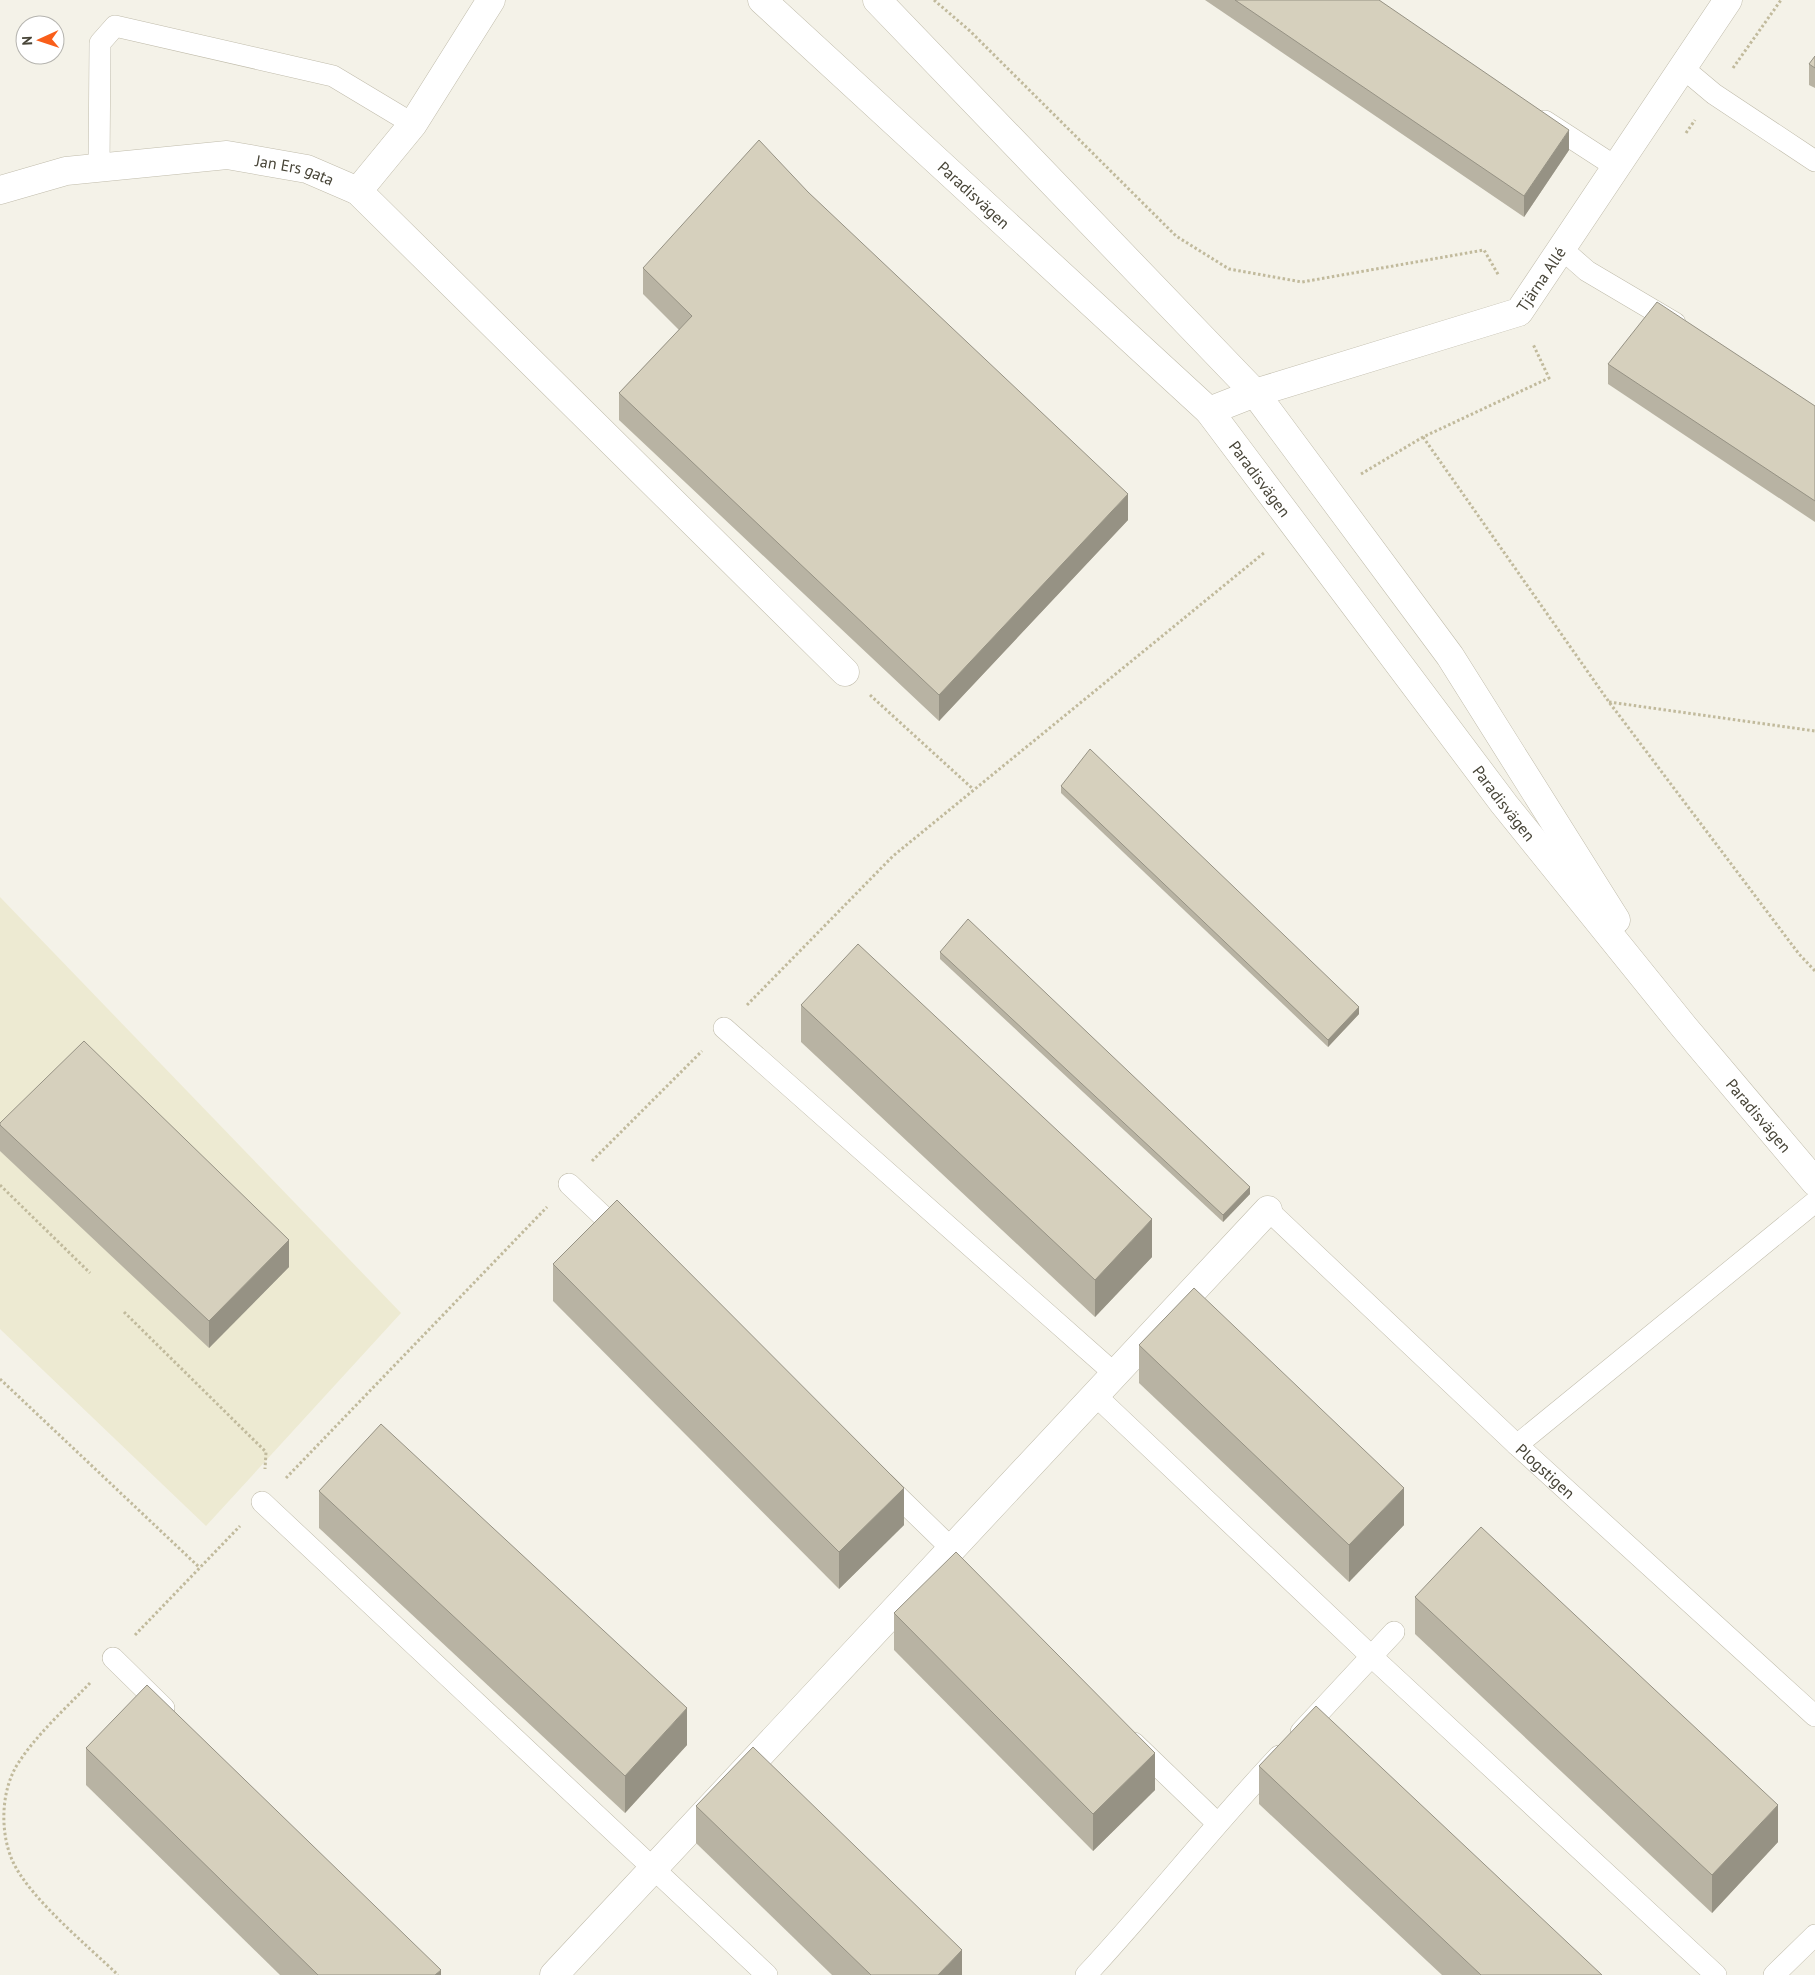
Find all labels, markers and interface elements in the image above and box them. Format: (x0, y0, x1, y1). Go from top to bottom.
north arrow (15, 15, 65, 65)
text: N (18, 36, 36, 46)
street label: Jan Ers gata (253, 150, 337, 190)
street label: Paradisvägen (934, 157, 1014, 233)
street label: Tjärna Allé (1512, 243, 1570, 315)
street label: Paradisvägen (1225, 437, 1295, 521)
street label: Paradisvägen (1468, 761, 1540, 845)
street label: Paradisvägen (1722, 1074, 1796, 1156)
street label: Plogstigen (1512, 1439, 1579, 1503)

